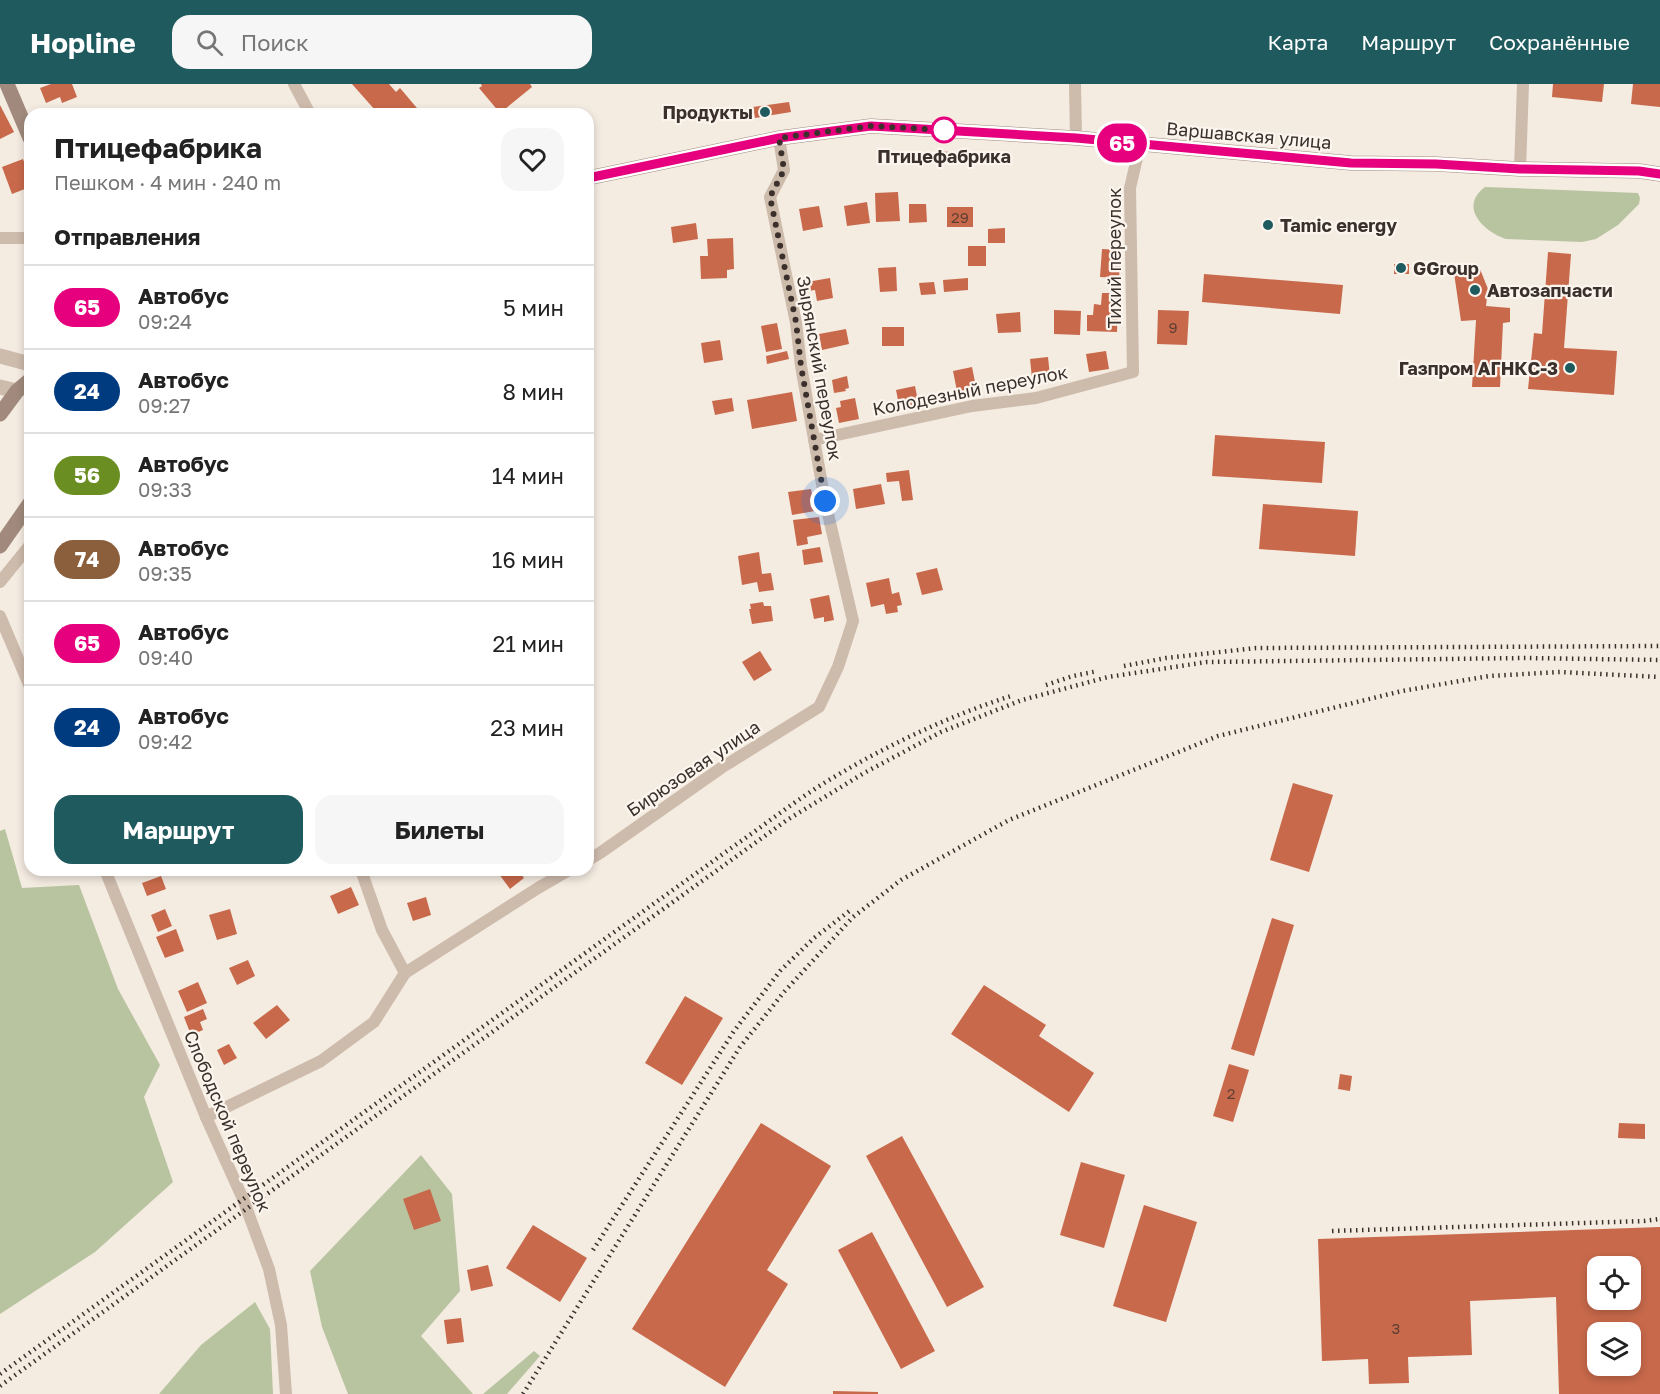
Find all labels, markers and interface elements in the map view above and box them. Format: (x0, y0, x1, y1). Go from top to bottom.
search box (172, 15, 592, 69)
text: Hopline (30, 26, 136, 59)
icon: search (193, 26, 226, 59)
text: Поиск (241, 29, 309, 56)
text: Карта (1267, 29, 1328, 55)
text: Маршрут (1361, 29, 1456, 55)
text: Сохранённые (1489, 29, 1630, 55)
place label: Продукты (662, 101, 753, 123)
marker: Продукты (758, 105, 772, 119)
marker: Птицефабрика (931, 117, 957, 143)
street label: Варшавская улица (1165, 117, 1333, 153)
line badge: 65 (1095, 124, 1149, 162)
button: heart (501, 128, 564, 191)
text: 65 (1109, 130, 1135, 156)
text: Птицефабрика (54, 131, 262, 164)
place label: Птицефабрика (877, 145, 1011, 167)
text: Пешком · 4 мин · 240 m (54, 170, 281, 194)
street label: Тихий переулок (1103, 188, 1125, 328)
house number: 29 (951, 208, 969, 226)
place label: Tamic energy (1280, 214, 1397, 236)
marker: Tamic energy (1261, 218, 1275, 232)
text: Отправления (54, 223, 200, 250)
place label: GGroup (1413, 257, 1479, 279)
marker: GGroup (1394, 261, 1408, 275)
street label: Зырянский переулок (793, 274, 847, 462)
place label: Автозапчасти (1487, 279, 1613, 301)
text: Автобус (138, 282, 229, 309)
marker: Автозапчасти (1468, 283, 1482, 297)
text: 65 (74, 294, 100, 320)
text: 5 мин (503, 294, 564, 321)
text: 09:24 (138, 309, 192, 333)
house number: 9 (1168, 318, 1178, 336)
place label: Газпром АГНКС-3 (1399, 357, 1558, 379)
street label: Колодезный переулок (871, 360, 1069, 420)
marker: Газпром АГНКС-3 (1563, 361, 1577, 375)
text: Автобус (138, 366, 229, 393)
text: 24 (74, 378, 100, 404)
text: 8 мин (502, 378, 564, 405)
text: 09:27 (138, 393, 191, 417)
text: Автобус (138, 450, 229, 477)
text: 56 (74, 462, 100, 488)
text: 14 мин (492, 462, 564, 489)
text: 09:33 (138, 477, 192, 501)
your location (810, 486, 840, 516)
text: Автобус (138, 534, 229, 561)
text: 74 (75, 546, 99, 572)
text: 16 мин (492, 546, 564, 573)
text: 09:35 (138, 561, 192, 585)
text: Автобус (138, 618, 229, 645)
text: 65 (74, 630, 100, 656)
text: 21 мин (492, 630, 564, 657)
text: 09:40 (138, 645, 193, 669)
text: Автобус (138, 702, 229, 729)
text: 24 (74, 714, 100, 740)
text: 23 мин (490, 714, 564, 741)
street label: Бирюзовая улица (622, 715, 764, 821)
text: 09:42 (138, 729, 192, 753)
button: Маршрут (54, 795, 303, 864)
button: Билеты (315, 795, 564, 864)
street label: Слободской переулок (180, 1027, 276, 1215)
house number: 2 (1227, 1084, 1235, 1102)
map controls (1587, 1256, 1641, 1376)
button: locate (1587, 1256, 1641, 1310)
house number: 3 (1392, 1319, 1400, 1337)
button: layers (1587, 1322, 1641, 1376)

